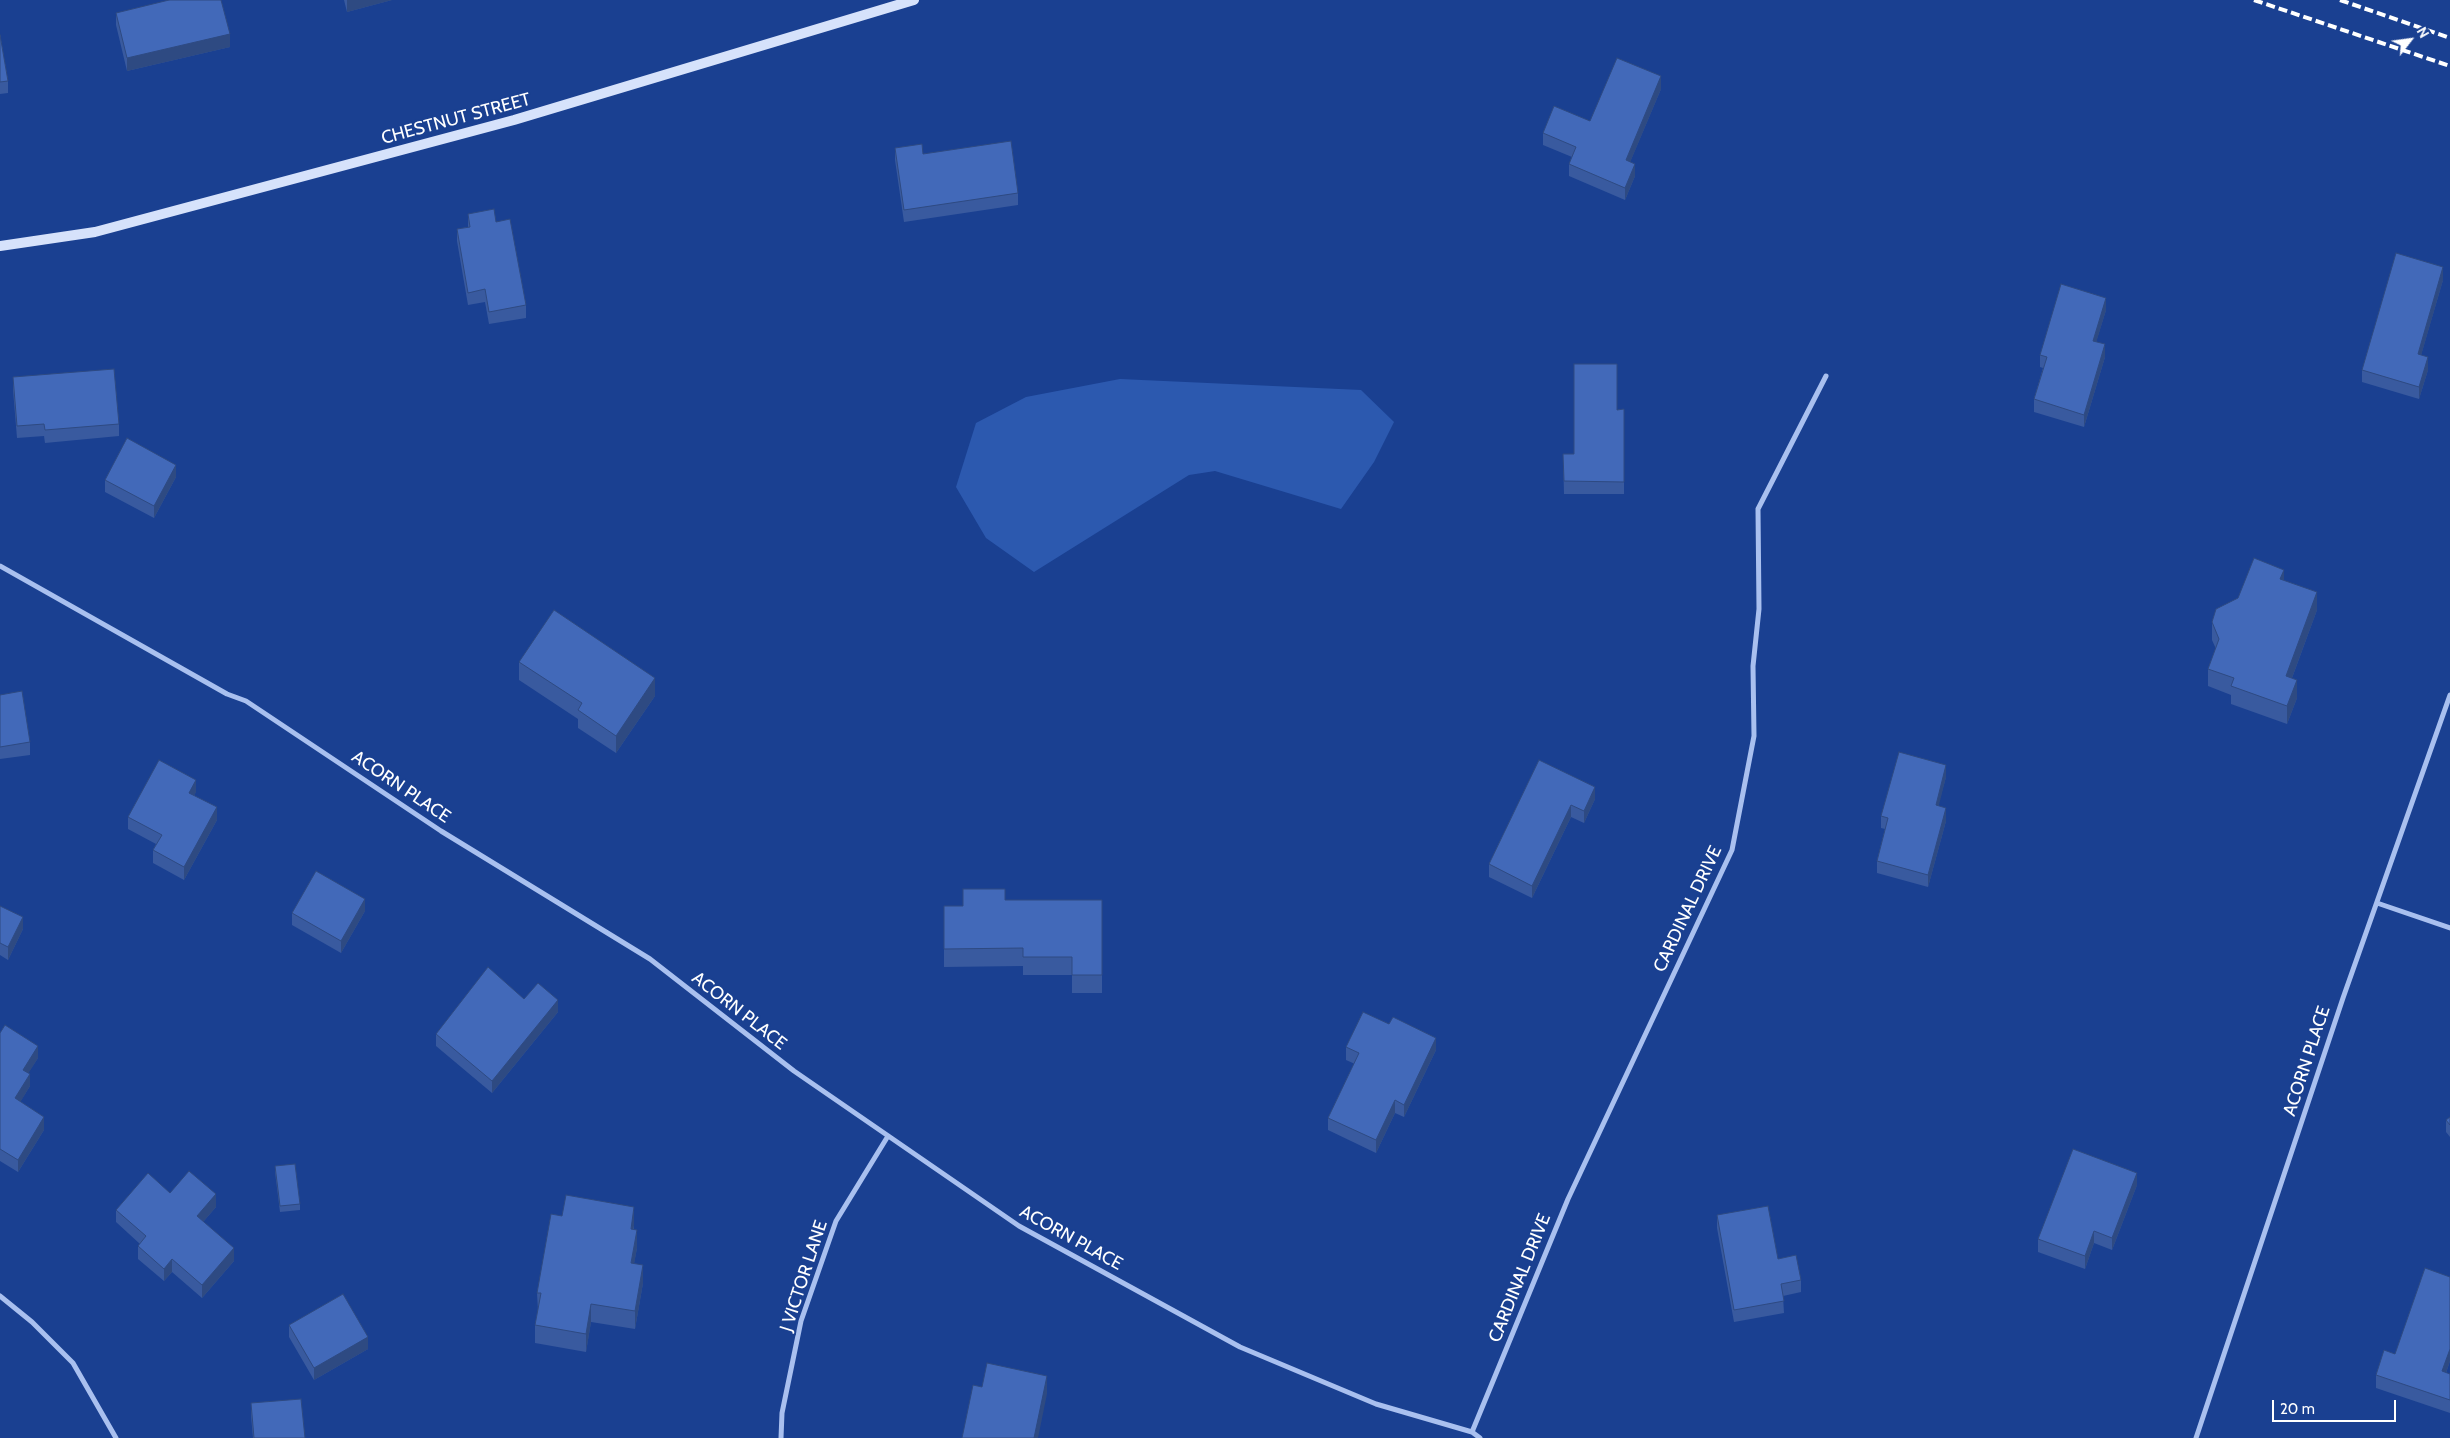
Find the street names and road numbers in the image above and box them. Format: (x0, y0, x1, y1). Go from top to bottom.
street label: CHESTNUT STREET (379, 89, 533, 149)
street label: ACORN PLACE (348, 746, 454, 828)
street label: CARDINAL DRIVE (1649, 842, 1727, 976)
street label: ACORN PLACE (687, 967, 791, 1055)
street label: ACORN PLACE (2279, 1003, 2335, 1119)
street label: ACORN PLACE (1016, 1201, 1126, 1275)
street label: CARDINAL DRIVE (1484, 1210, 1556, 1346)
street label: J VICTOR LANE (776, 1218, 832, 1334)

